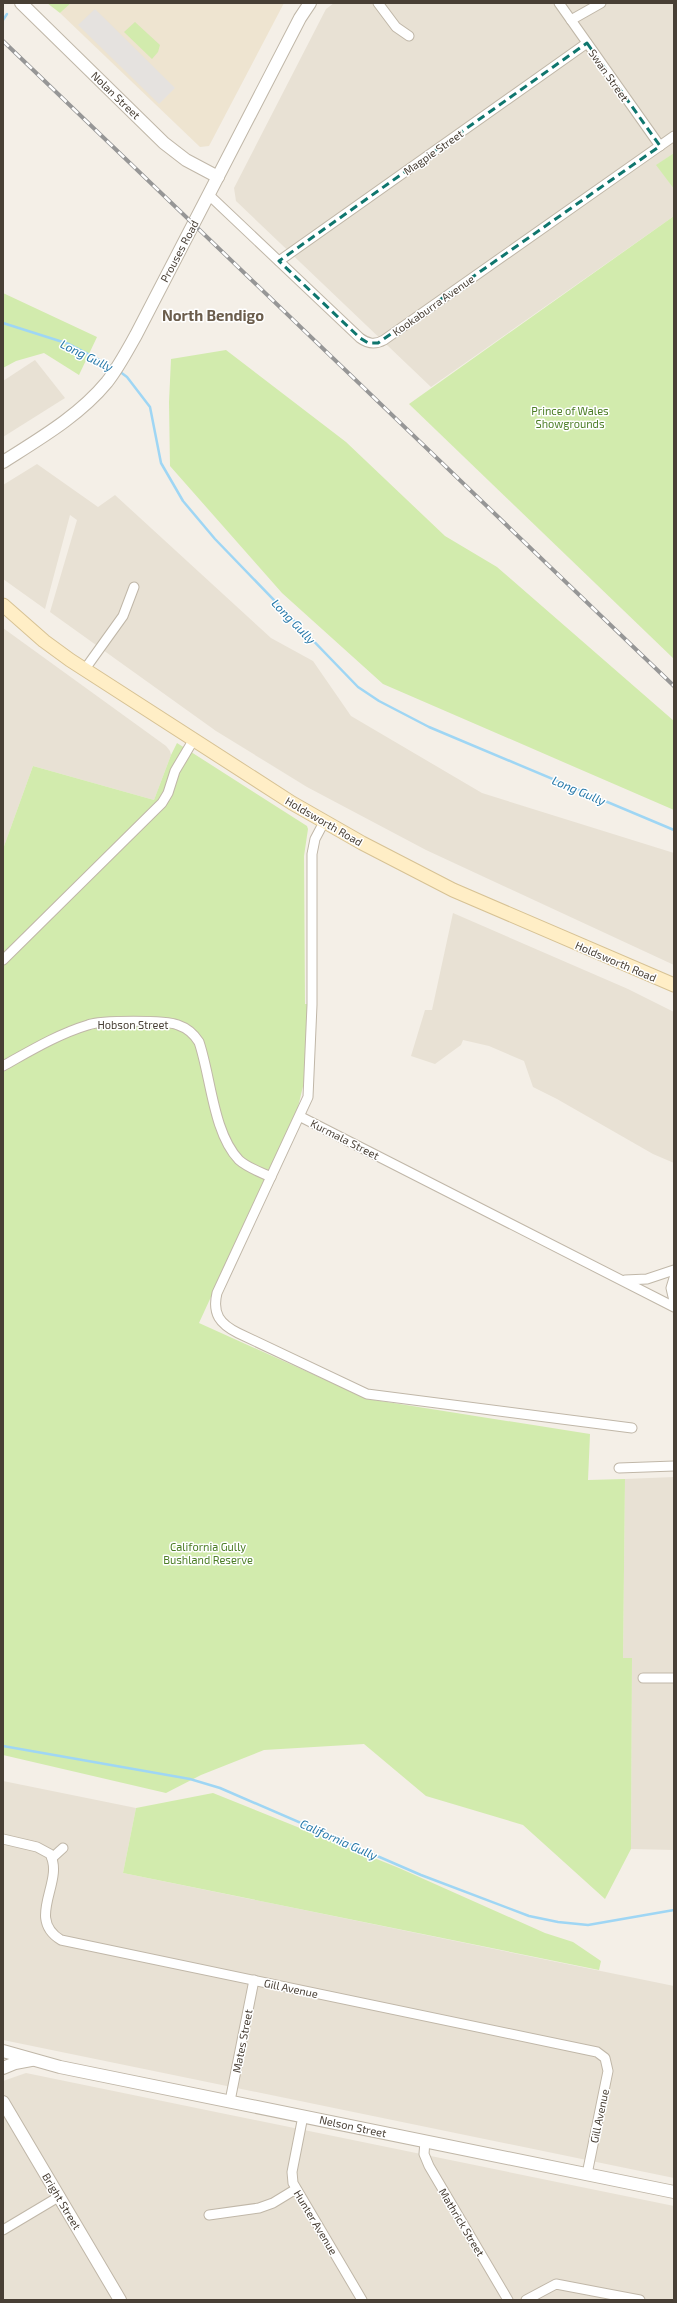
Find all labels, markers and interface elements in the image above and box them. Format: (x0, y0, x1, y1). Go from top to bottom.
street label: Swan Street (586, 46, 632, 104)
street label: Nolan Street (89, 69, 143, 121)
street label: Magpie Street (401, 127, 465, 177)
street label: Prouses Road (157, 218, 201, 284)
street label: Kookaburra Avenue (390, 272, 477, 338)
district label: North Bendigo (162, 306, 264, 324)
water label: Long Gully (58, 336, 116, 375)
park label: Prince of Wales Showgrounds (531, 404, 609, 430)
water label: Long Gully (268, 596, 319, 647)
water label: Long Gully (550, 772, 608, 809)
street label: Holdsworth Road (283, 794, 365, 848)
street label: Holdsworth Road (574, 938, 658, 984)
street label: Hobson Street (97, 1018, 169, 1031)
street label: Kurmala Street (309, 1116, 381, 1162)
park label: California Gully Bushland Reserve (163, 1540, 253, 1566)
water label: California Gully (298, 1816, 380, 1863)
street label: Gill Avenue (263, 1976, 319, 2000)
street label: Mates Street (229, 2008, 255, 2074)
street label: Gill Avenue (587, 2088, 611, 2144)
street label: Nelson Street (318, 2113, 388, 2139)
street label: Bright Street (40, 2170, 84, 2232)
street label: Mathrick Street (437, 2186, 487, 2258)
street label: Hunter Avenue (292, 2187, 341, 2257)

